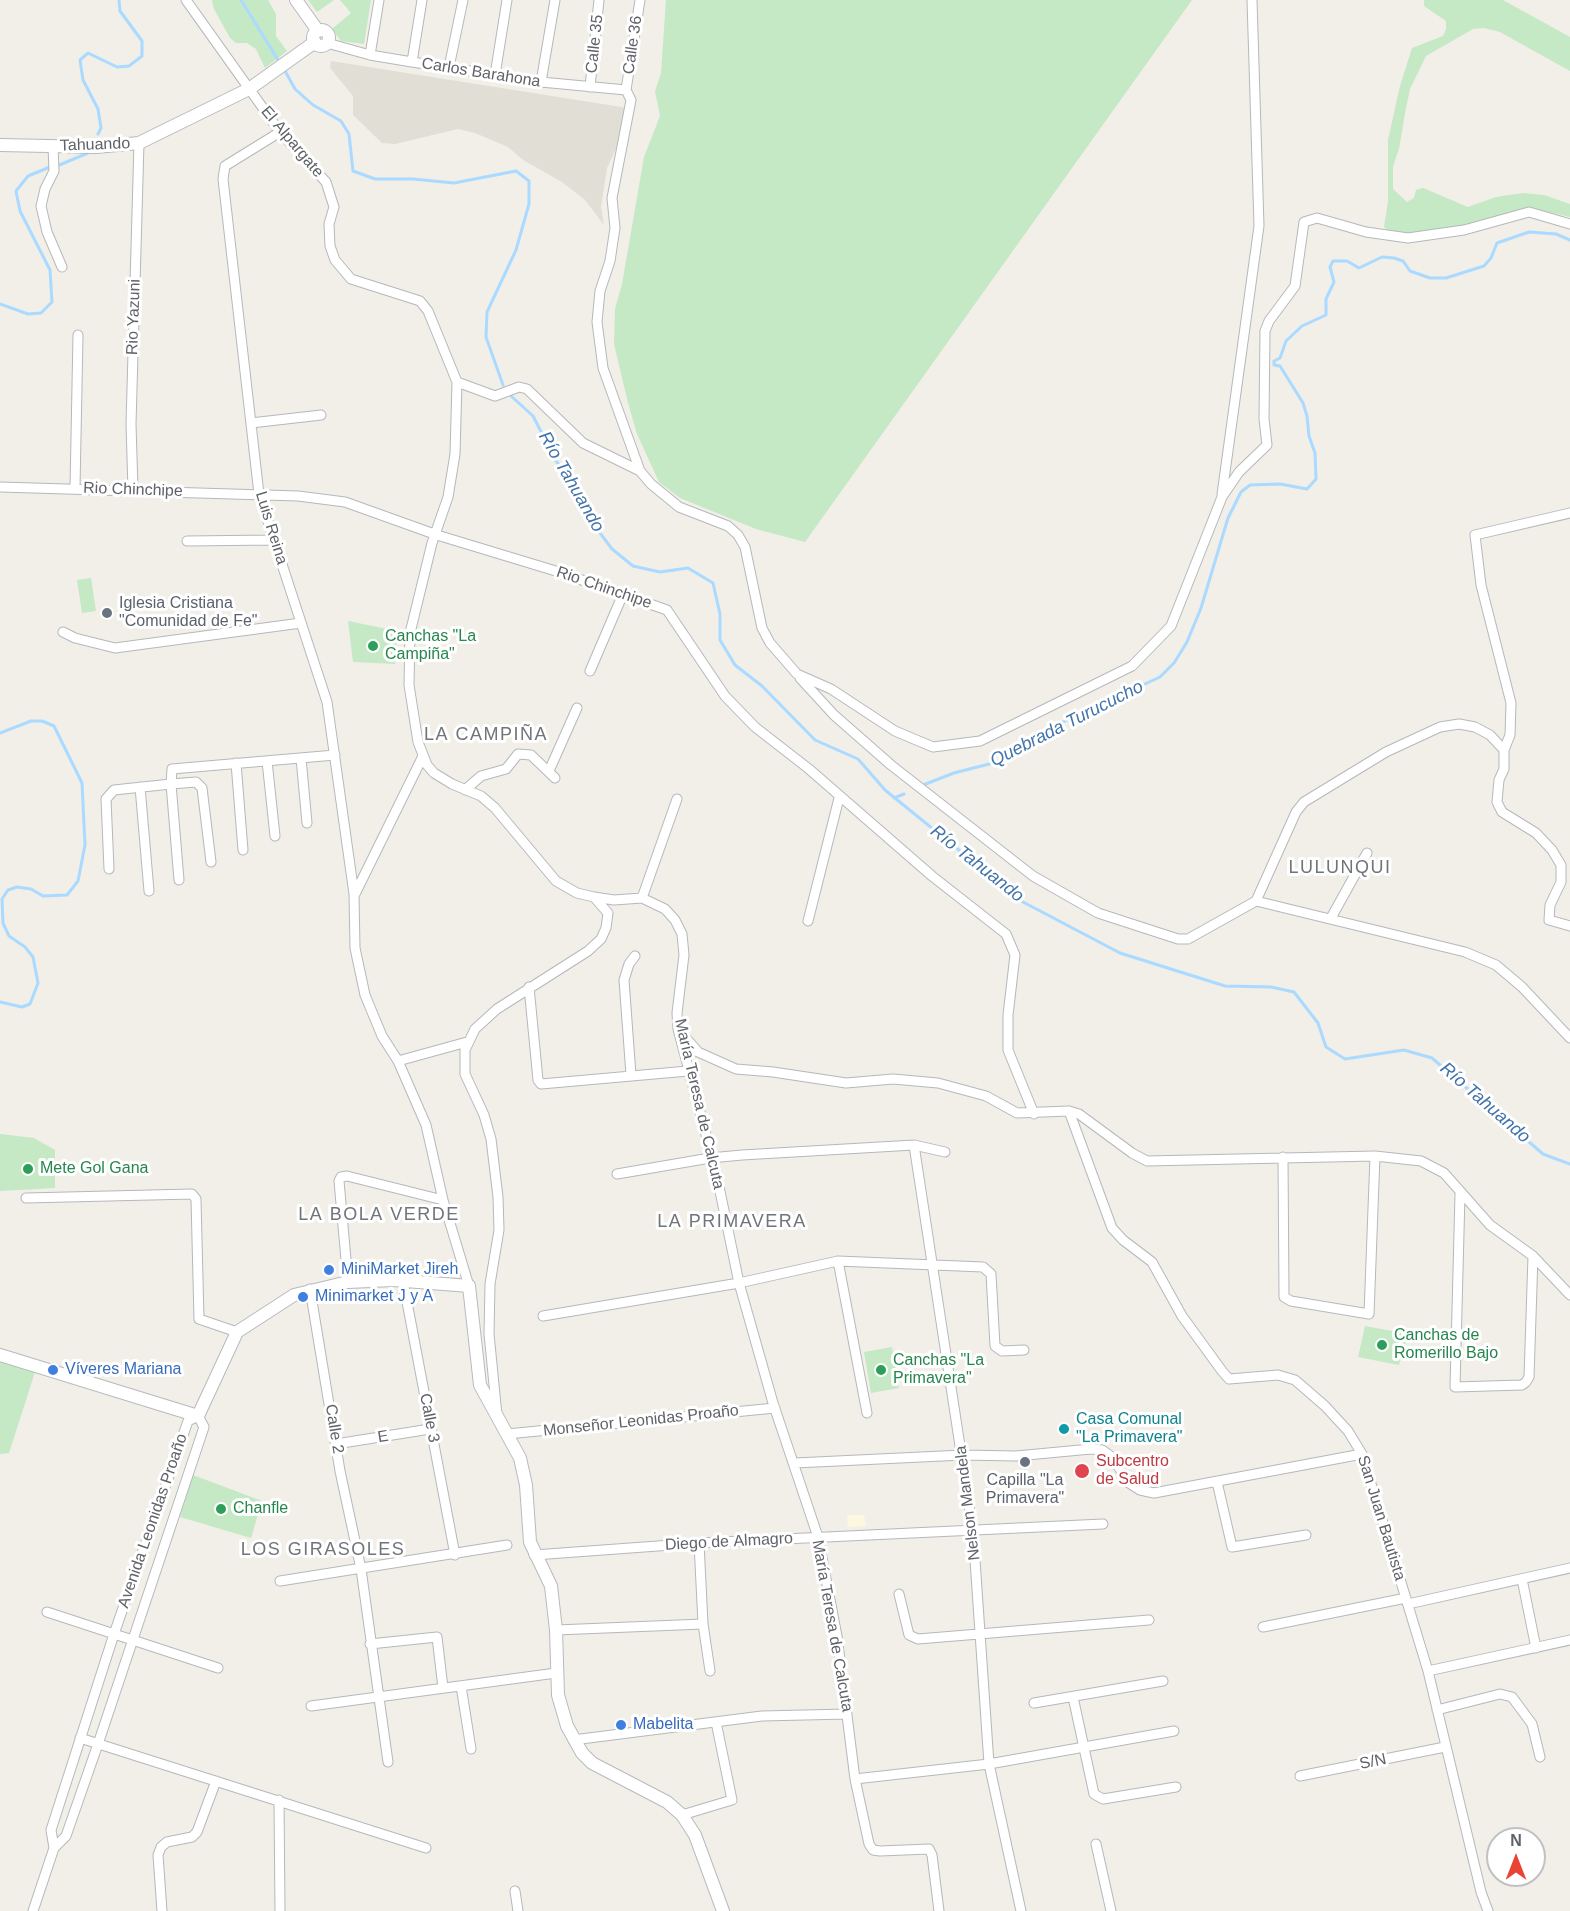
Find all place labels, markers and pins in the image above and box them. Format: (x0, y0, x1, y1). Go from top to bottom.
place label: Iglesia Cristiana "Comunidad de Fe" (119, 594, 258, 632)
marker: Iglesia Cristiana "Comunidad de Fe" (100, 606, 114, 620)
place label: Canchas "La Campiña" (385, 627, 476, 665)
marker: Canchas "La Campiña" (366, 639, 380, 653)
place label: Mete Gol Gana (40, 1159, 148, 1179)
marker: Mete Gol Gana (21, 1162, 35, 1176)
place label: MiniMarket Jireh (341, 1260, 458, 1280)
marker: MiniMarket Jireh (322, 1263, 336, 1277)
place label: Minimarket J y A (315, 1287, 433, 1307)
marker: Minimarket J y A (296, 1290, 310, 1304)
place label: Canchas de Romerillo Bajo (1394, 1326, 1498, 1364)
marker: Canchas de Romerillo Bajo (1375, 1338, 1389, 1352)
place label: Canchas "La Primavera" (893, 1351, 984, 1389)
place label: Víveres Mariana (65, 1360, 181, 1380)
marker: Víveres Mariana (46, 1363, 60, 1377)
marker: Canchas "La Primavera" (874, 1363, 888, 1377)
place label: Casa Comunal "La Primavera" (1076, 1410, 1183, 1448)
marker: Casa Comunal "La Primavera" (1057, 1422, 1071, 1436)
place label: Subcentro de Salud (1096, 1452, 1169, 1490)
marker: Capilla "La Primavera" (1018, 1455, 1032, 1469)
marker: Subcentro de Salud (1073, 1462, 1091, 1480)
place label: Capilla "La Primavera" (986, 1471, 1064, 1509)
place label: Chanfle (233, 1499, 288, 1519)
marker: Chanfle (214, 1502, 228, 1516)
place label: Mabelita (633, 1715, 693, 1735)
marker: Mabelita (614, 1718, 628, 1732)

